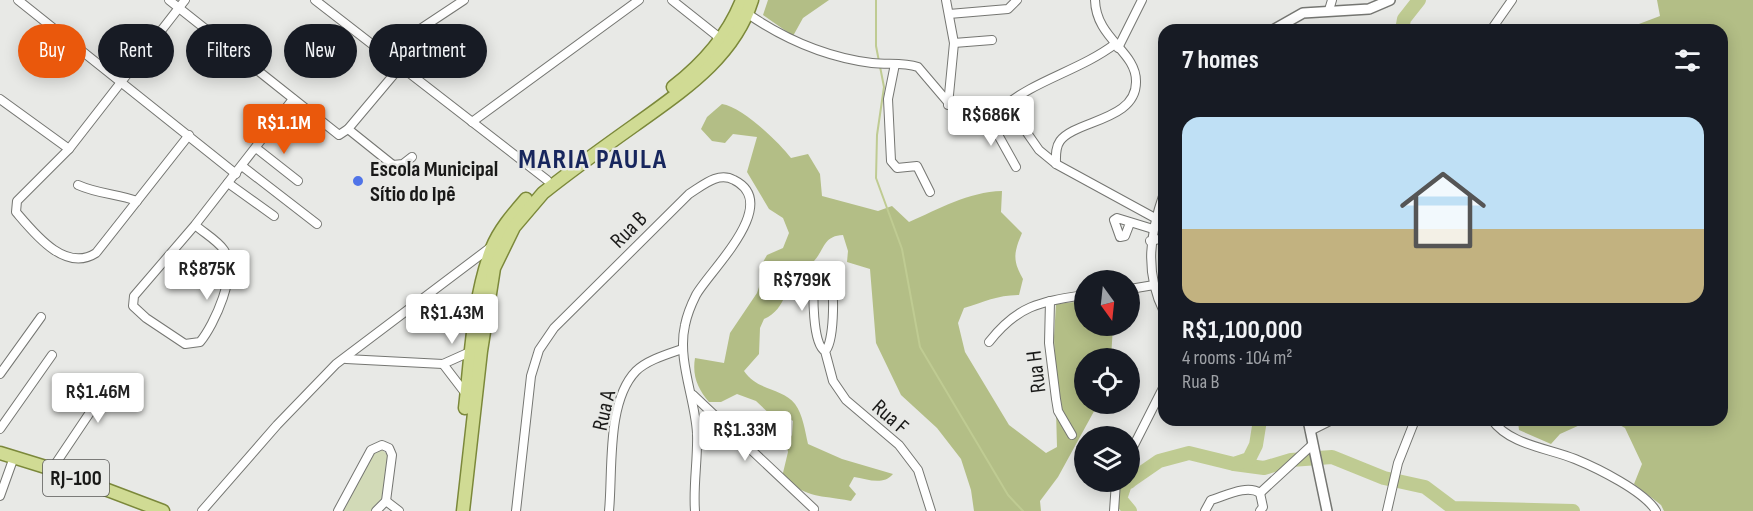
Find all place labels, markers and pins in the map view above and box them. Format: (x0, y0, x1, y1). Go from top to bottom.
pin: R$686K (942, 96, 1040, 147)
pin: R$1.1M (235, 104, 333, 155)
place label: Escola Municipal Sítio do Ipê (370, 156, 498, 208)
marker: Escola Municipal Sítio do Ipê (351, 174, 365, 188)
pin: R$875K (158, 250, 256, 301)
pin: R$799K (753, 261, 851, 312)
pin: R$1.43M (397, 294, 507, 345)
pin: R$1.46M (43, 373, 153, 424)
pin: R$1.33M (690, 411, 800, 462)

